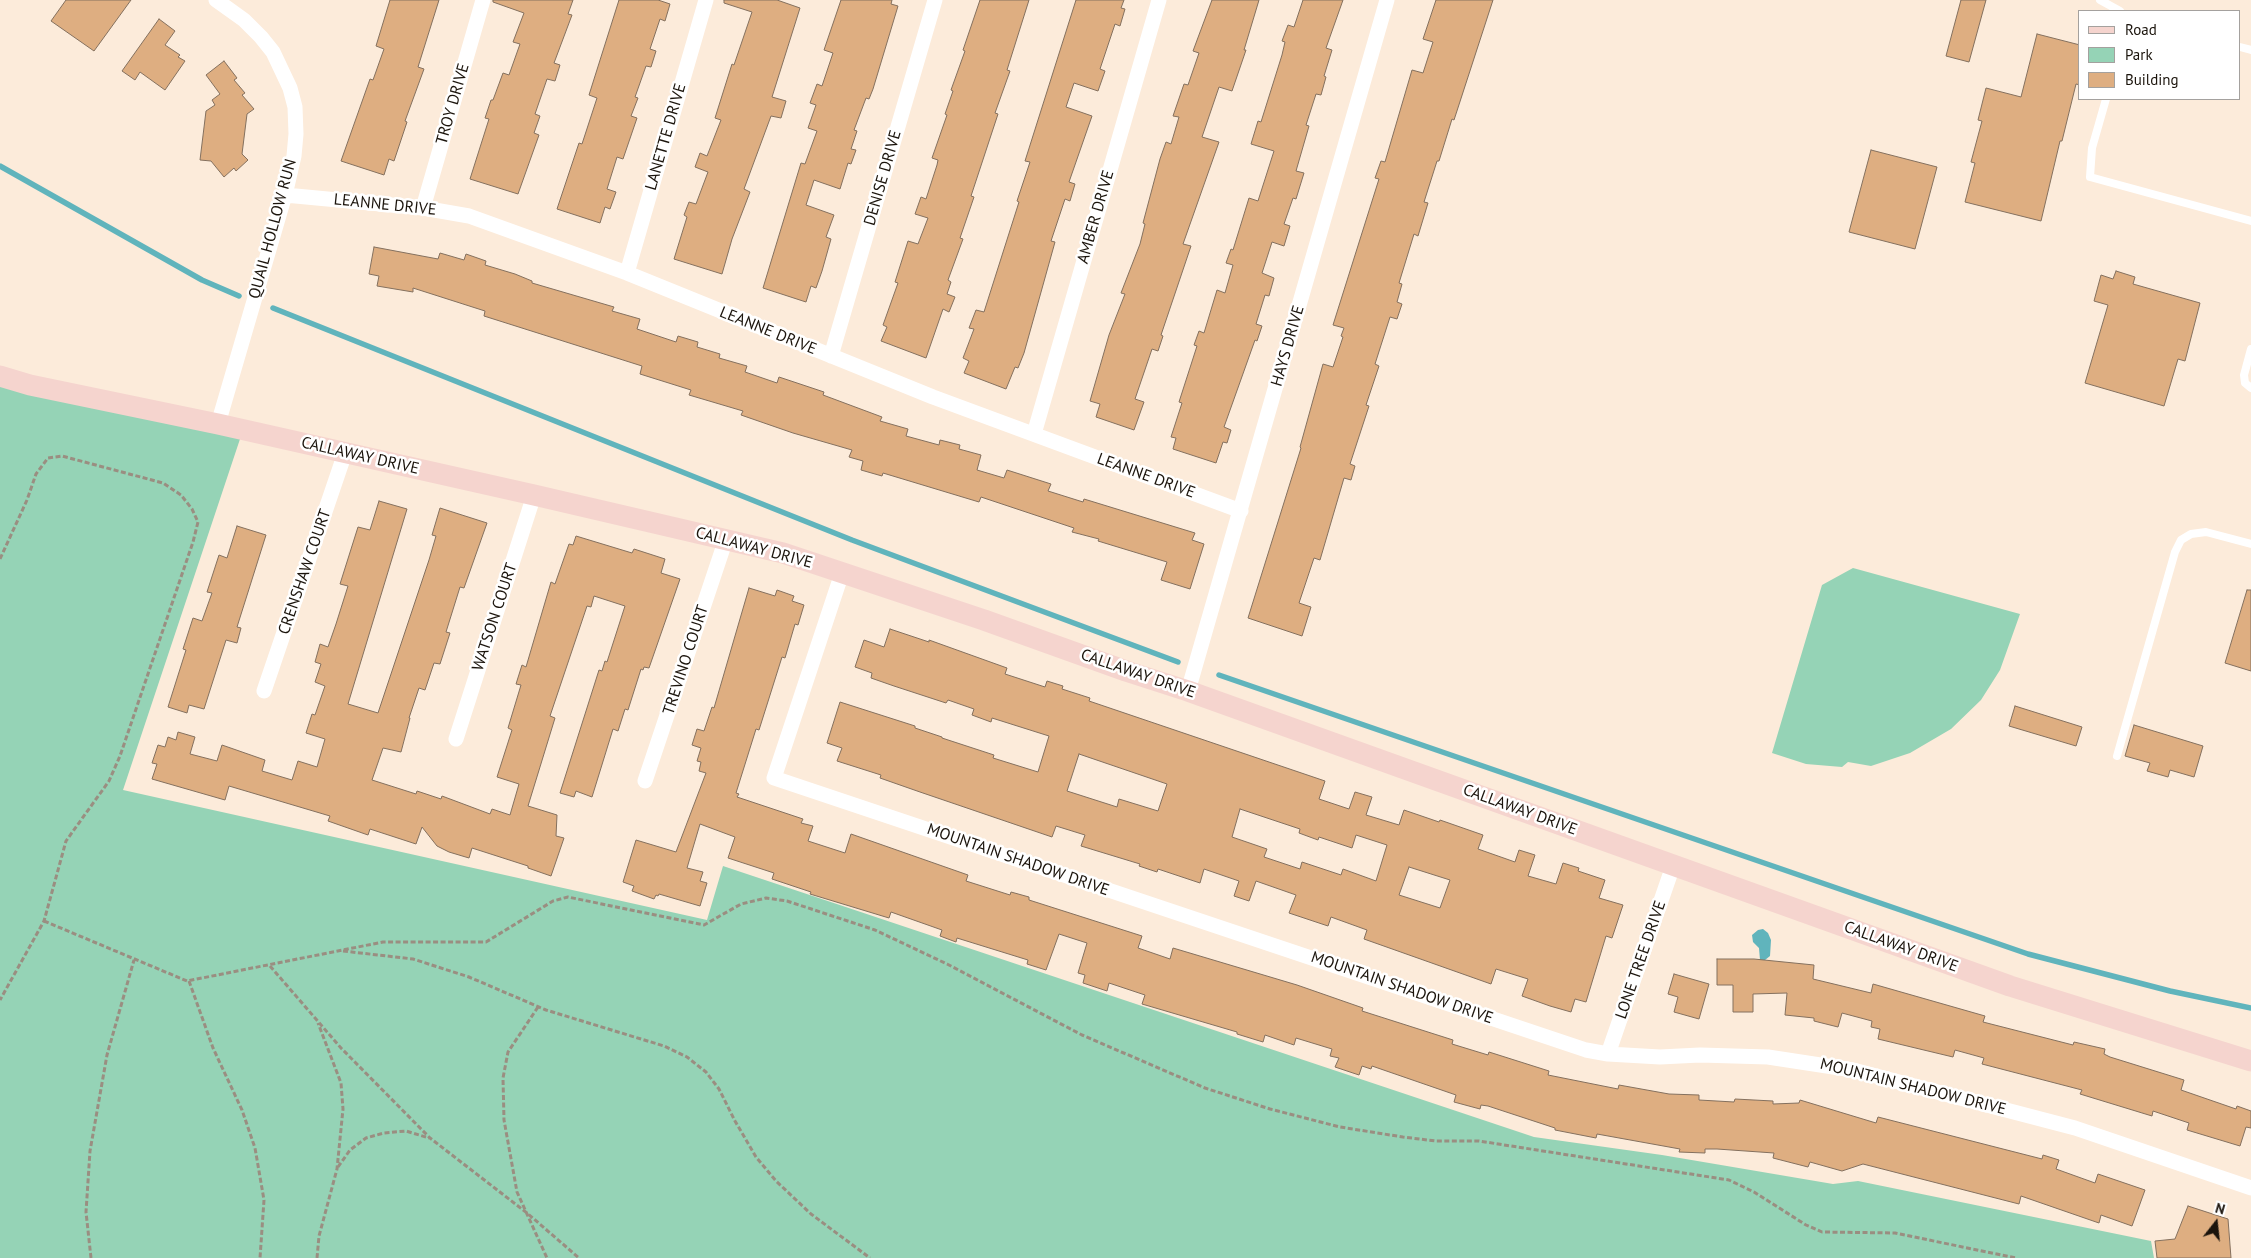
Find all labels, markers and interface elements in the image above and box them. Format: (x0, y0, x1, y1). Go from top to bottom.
legend (2078, 10, 2241, 100)
text: Road (2125, 20, 2157, 39)
text: Park (2125, 45, 2153, 64)
street label: TROY DRIVE (432, 61, 474, 147)
text: Building (2125, 70, 2179, 89)
street label: LANETTE DRIVE (642, 81, 690, 193)
street label: DENISE DRIVE (860, 128, 906, 228)
street label: QUAIL HOLLOW RUN (245, 157, 301, 301)
street label: AMBER DRIVE (1074, 168, 1118, 266)
street label: LEANNE DRIVE (333, 190, 437, 220)
street label: LEANNE DRIVE (717, 303, 819, 359)
street label: HAYS DRIVE (1267, 303, 1309, 389)
street label: CALLAWAY DRIVE (299, 433, 421, 479)
street label: LEANNE DRIVE (1094, 449, 1198, 503)
street label: CRENSHAW COURT (275, 507, 335, 637)
street label: CALLAWAY DRIVE (693, 523, 815, 573)
street label: WATSON COURT (469, 561, 521, 673)
street label: TREVINO COURT (659, 603, 713, 717)
street label: CALLAWAY DRIVE (1078, 645, 1198, 703)
street label: CALLAWAY DRIVE (1460, 780, 1580, 840)
street label: MOUNTAIN SHADOW DRIVE (924, 820, 1112, 900)
street label: LONE TREE DRIVE (1612, 898, 1670, 1022)
street label: CALLAWAY DRIVE (1841, 917, 1961, 977)
street label: MOUNTAIN SHADOW DRIVE (1308, 948, 1496, 1028)
street label: MOUNTAIN SHADOW DRIVE (1818, 1055, 2008, 1119)
north arrow (2191, 1198, 2241, 1248)
text: N (2213, 1199, 2227, 1218)

